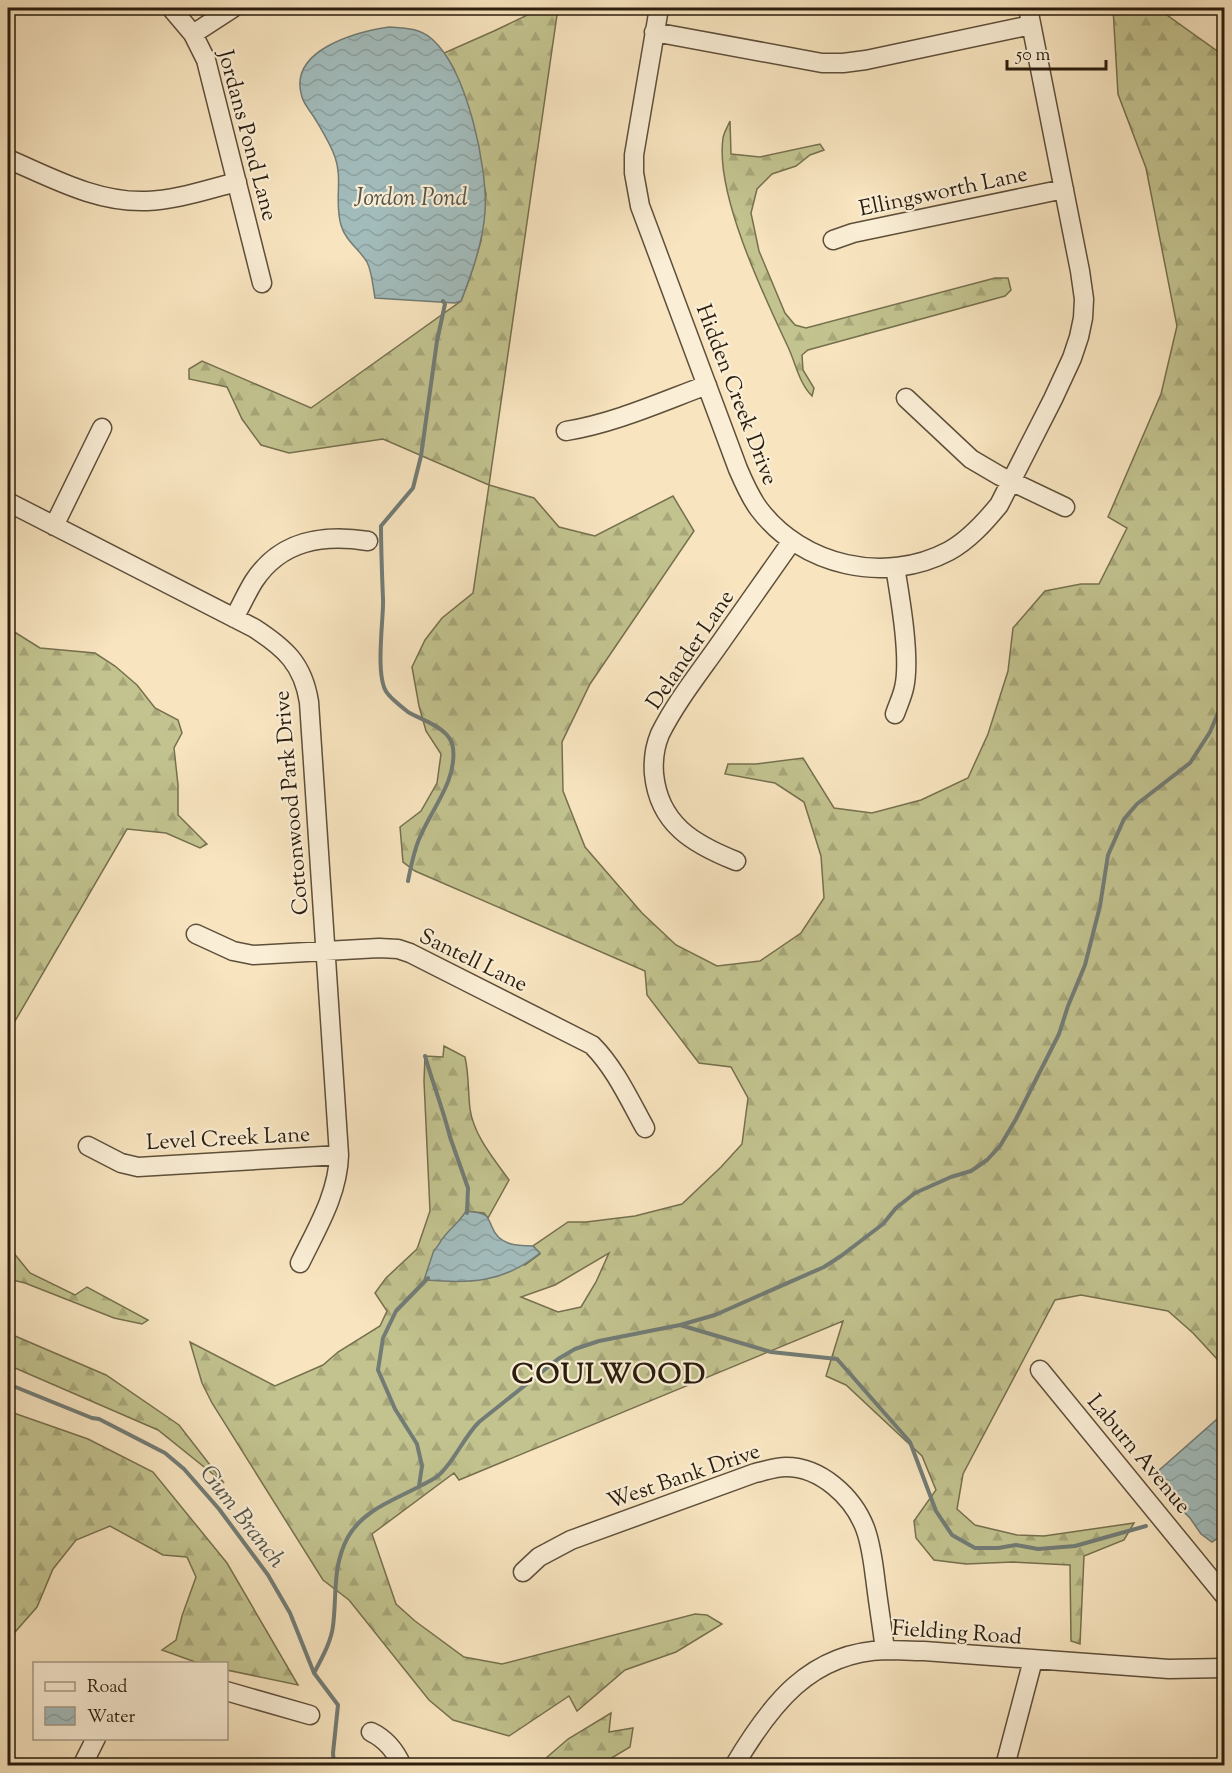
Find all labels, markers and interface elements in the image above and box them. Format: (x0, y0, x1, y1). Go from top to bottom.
scale bar (1007, 33, 1106, 71)
text: 50 m (1015, 43, 1051, 69)
street label: Jordans Pond Lane (208, 46, 284, 225)
street label: Ellingsworth Lane (856, 159, 1031, 226)
water label: Jordon Pond (353, 182, 468, 216)
street label: Hidden Creek Drive (686, 300, 784, 490)
street label: Delander Lane (640, 584, 743, 717)
street label: Cottonwood Park Drive (267, 689, 319, 916)
street label: Santell Lane (413, 922, 532, 1002)
street label: Level Creek Lane (145, 1120, 311, 1160)
district label: COULWOOD (511, 1356, 707, 1396)
street label: Laburn Avenue (1078, 1388, 1197, 1522)
street label: West Bank Drive (603, 1437, 765, 1519)
water label: Gum Branch (190, 1459, 293, 1576)
street label: Fielding Road (891, 1613, 1023, 1655)
legend (33, 1662, 228, 1740)
text: Road (87, 1675, 127, 1701)
text: Water (87, 1705, 136, 1731)

